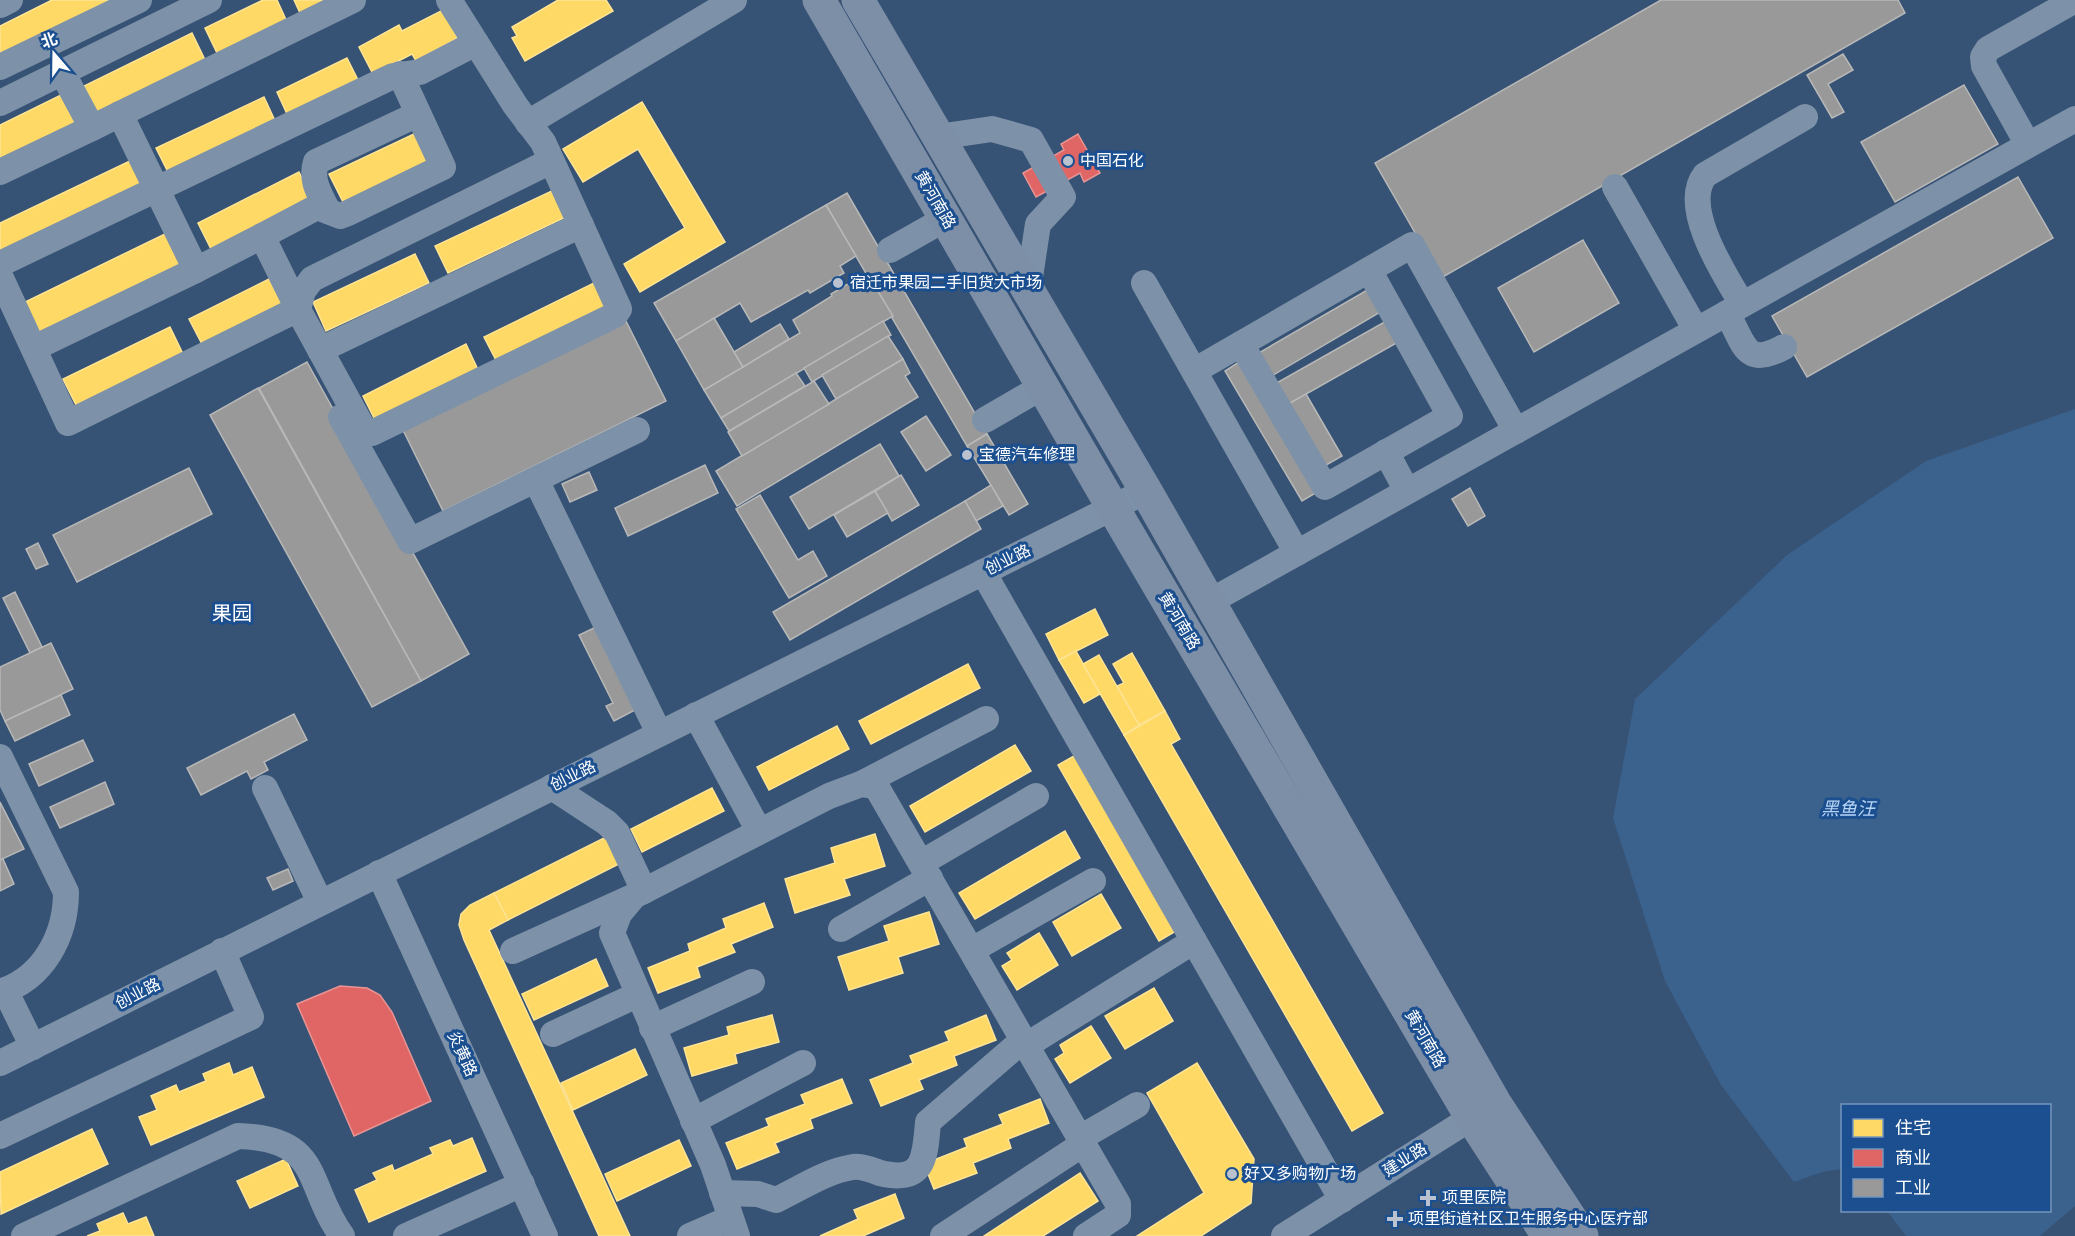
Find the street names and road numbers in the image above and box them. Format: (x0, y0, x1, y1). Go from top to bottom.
street label: 黄河南路 (912, 168, 959, 232)
street label: 创业路 (982, 541, 1033, 578)
street label: 黄河南路 (1156, 589, 1203, 653)
street label: 创业路 (547, 757, 598, 794)
street label: 创业路 (113, 975, 163, 1012)
street label: 黄河南路 (1402, 1007, 1449, 1071)
street label: 炎黄路 (445, 1028, 480, 1079)
street label: 建业路 (1380, 1140, 1430, 1180)

